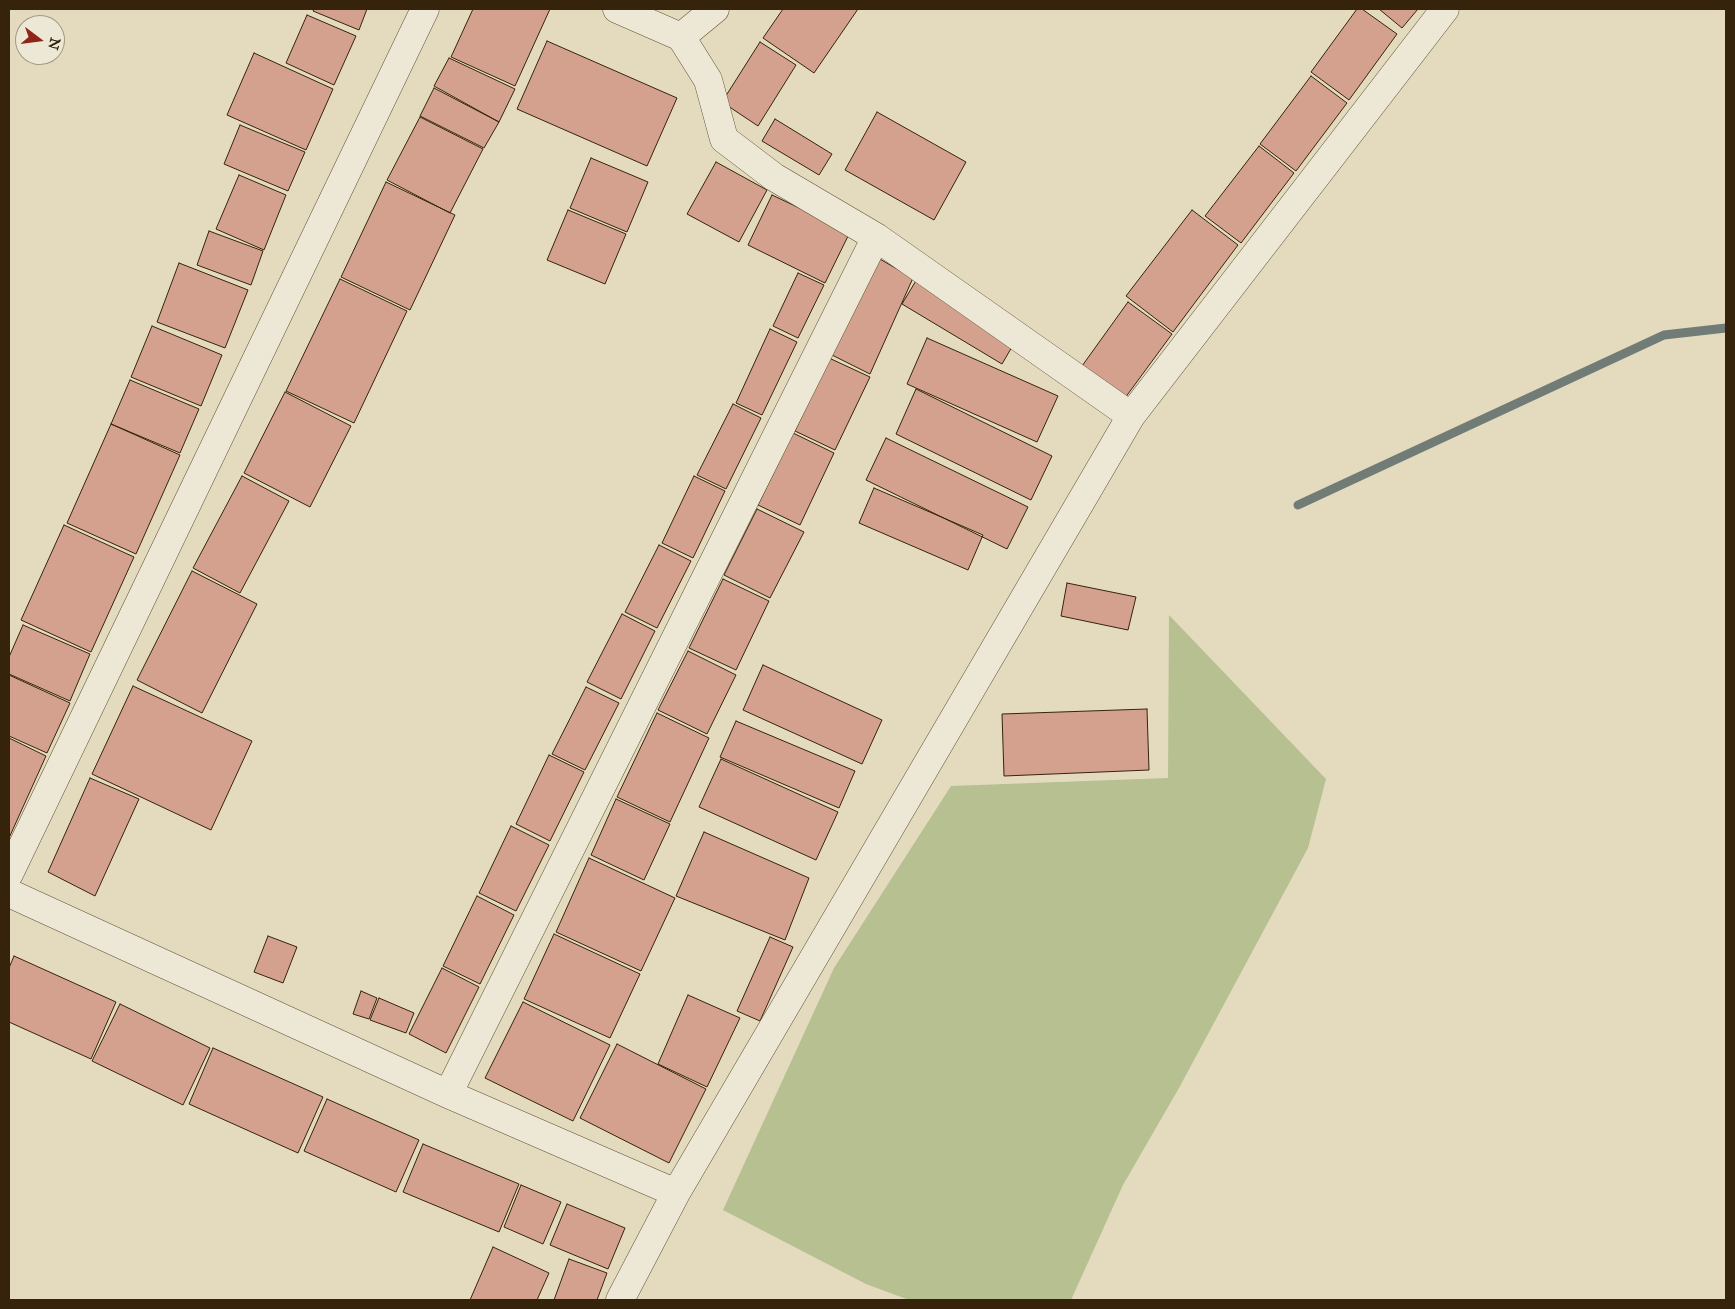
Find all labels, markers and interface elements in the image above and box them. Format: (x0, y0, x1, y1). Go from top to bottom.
north arrow (15, 15, 65, 65)
text: N (44, 36, 64, 52)

